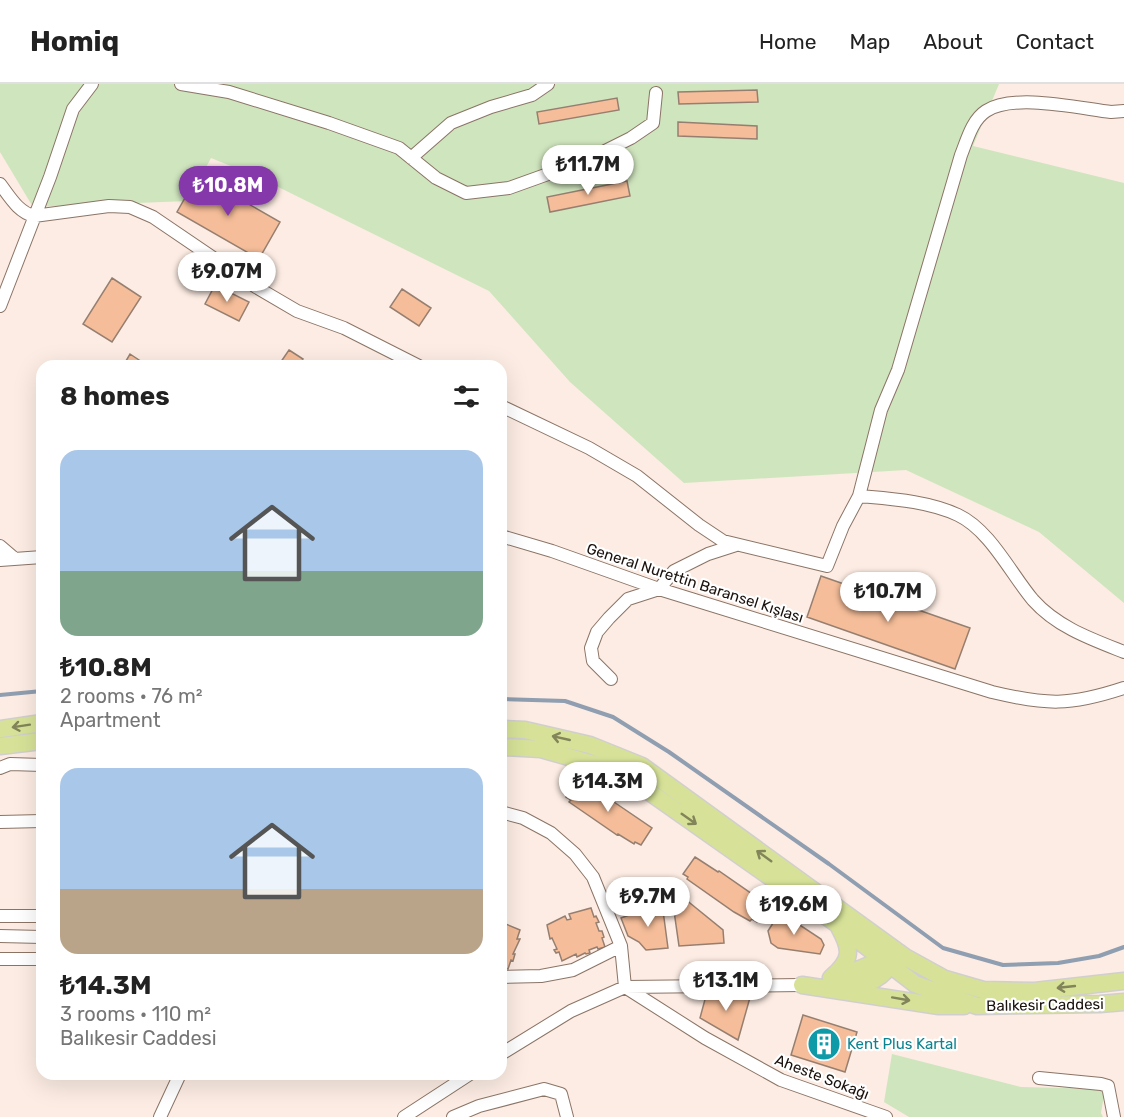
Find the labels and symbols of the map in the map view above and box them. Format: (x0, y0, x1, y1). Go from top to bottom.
pin: ₺11.7M (539, 145, 637, 196)
pin: ₺10.8M (179, 166, 277, 217)
pin: ₺9.07M (178, 252, 276, 303)
street label: General Nurettin Baransel Kışlası (584, 539, 806, 627)
pin: ₺10.7M (839, 572, 937, 623)
one-way arrow (12, 721, 31, 732)
one-way arrow (552, 732, 571, 744)
pin: ₺14.3M (559, 762, 657, 813)
one-way arrow (680, 813, 696, 825)
one-way arrow (757, 849, 773, 862)
pin: ₺9.7M (606, 877, 690, 928)
pin: ₺19.6M (745, 885, 843, 936)
pin: ₺13.1M (677, 961, 775, 1012)
one-way arrow (1056, 982, 1076, 993)
one-way arrow (891, 994, 911, 1005)
street label: Balıkesir Caddesi (986, 995, 1104, 1015)
building icon: Kent Plus Kartal (806, 1026, 842, 1062)
place label: Kent Plus Kartal (847, 1035, 957, 1053)
street label: Aheste Sokağı (772, 1051, 872, 1103)

